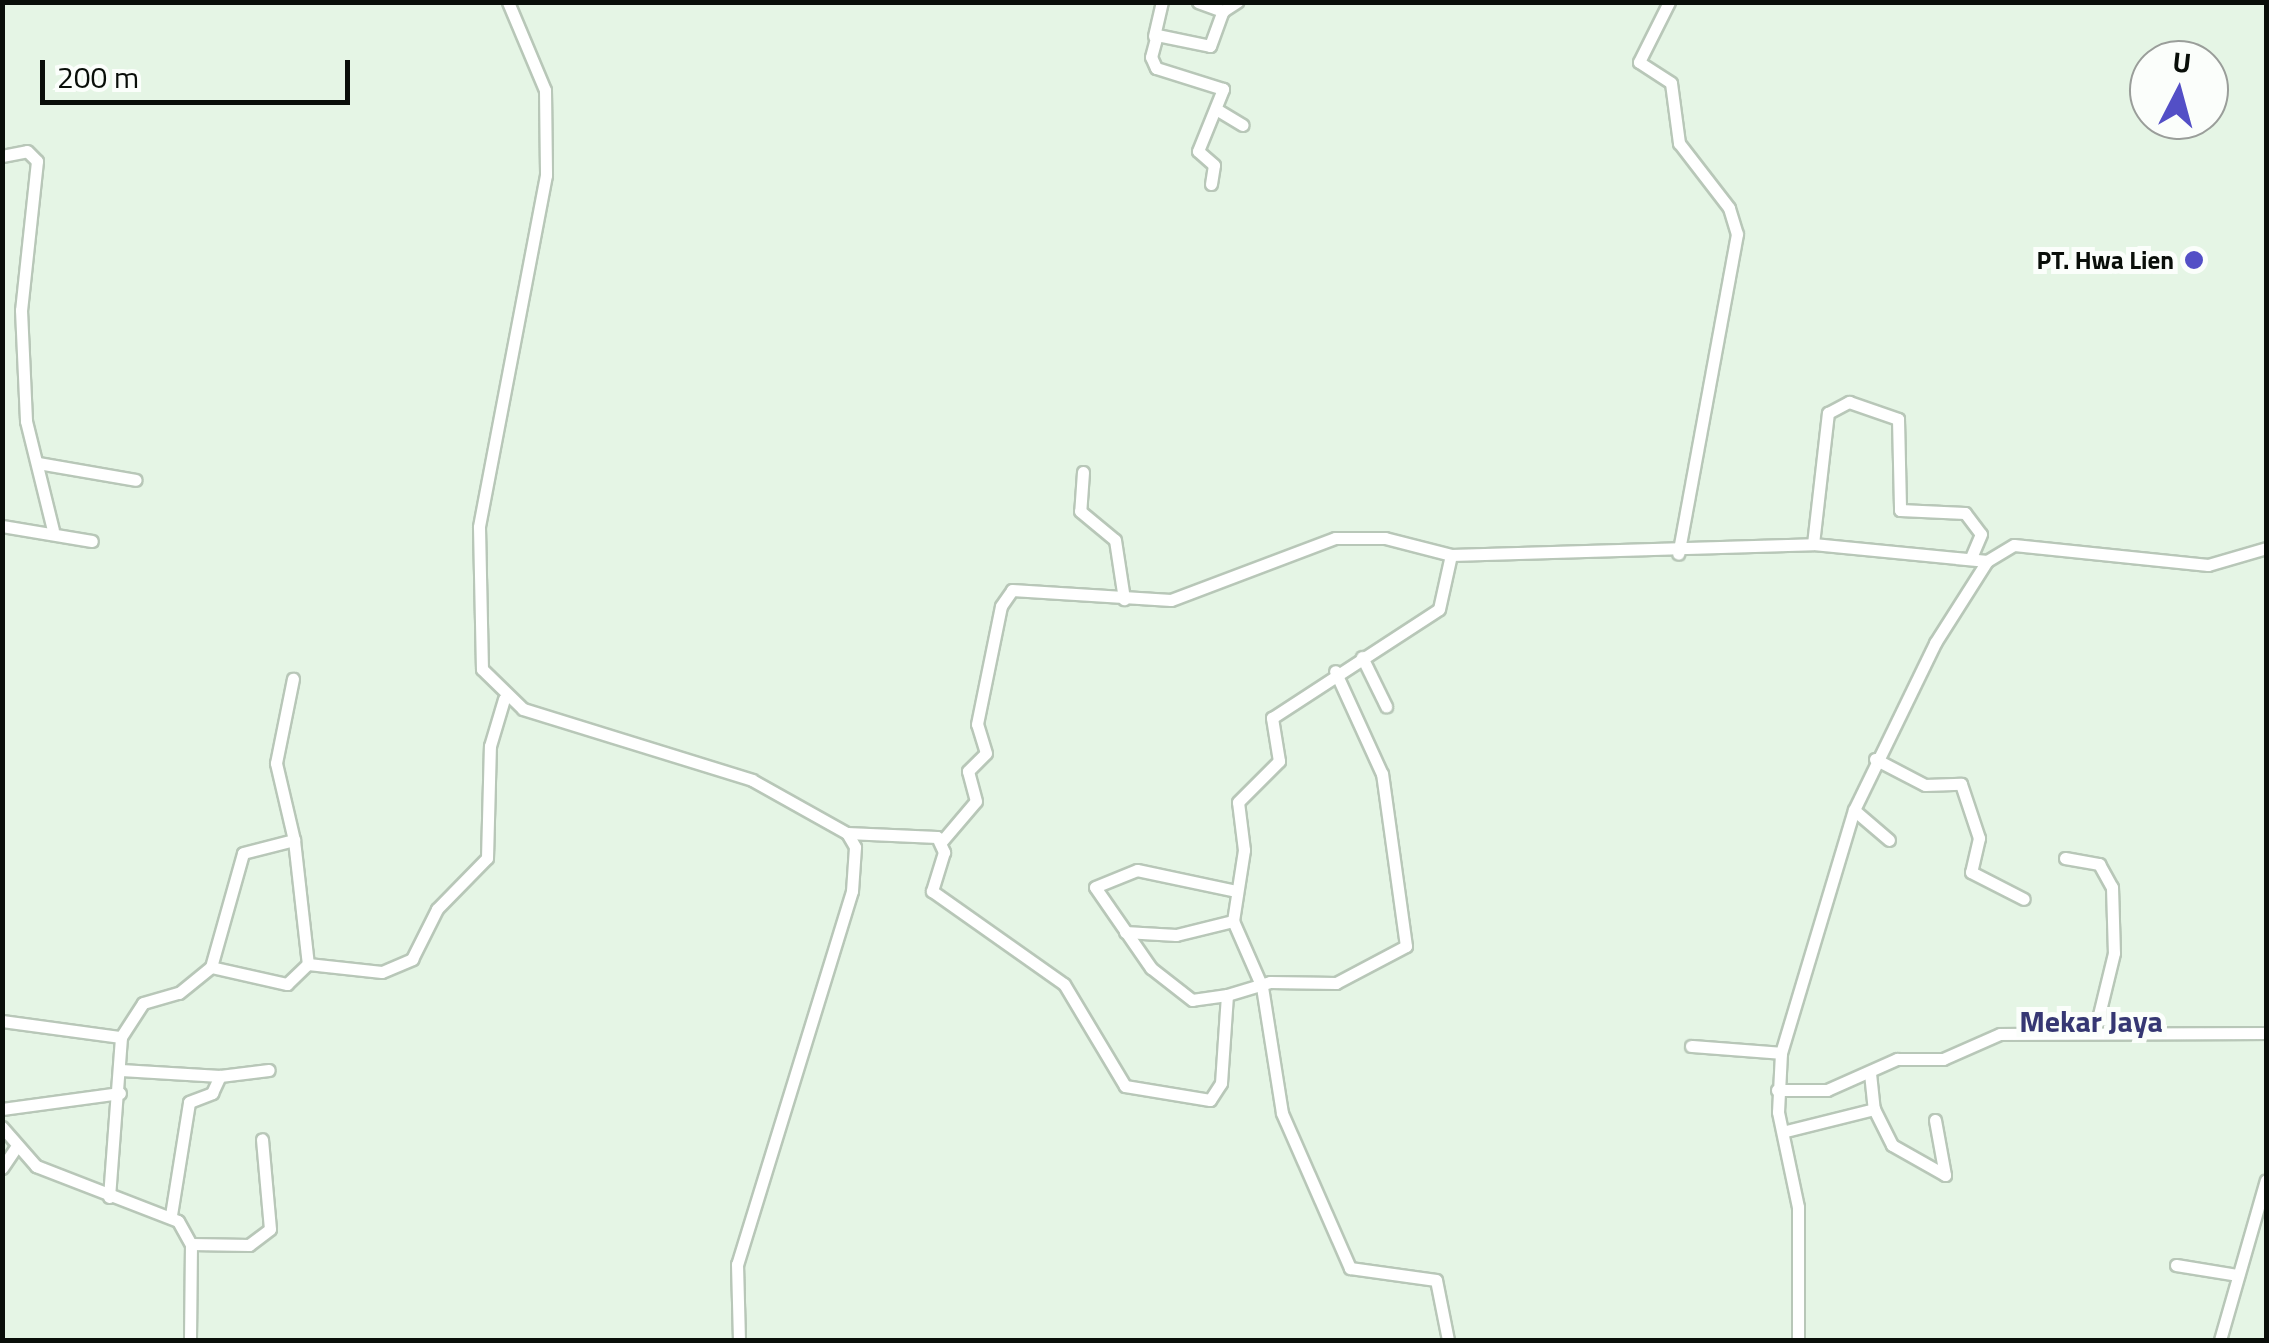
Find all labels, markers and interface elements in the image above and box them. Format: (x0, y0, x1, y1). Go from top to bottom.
text: U (2171, 39, 2193, 84)
scale bar (45, 40, 355, 102)
north arrow (2129, 40, 2229, 140)
text: 200 m (57, 54, 139, 100)
place label: PT. Hwa Lien (2036, 245, 2174, 275)
marker: PT. Hwa Lien (2183, 249, 2205, 271)
district label: Mekar Jaya (2019, 1003, 2163, 1039)

